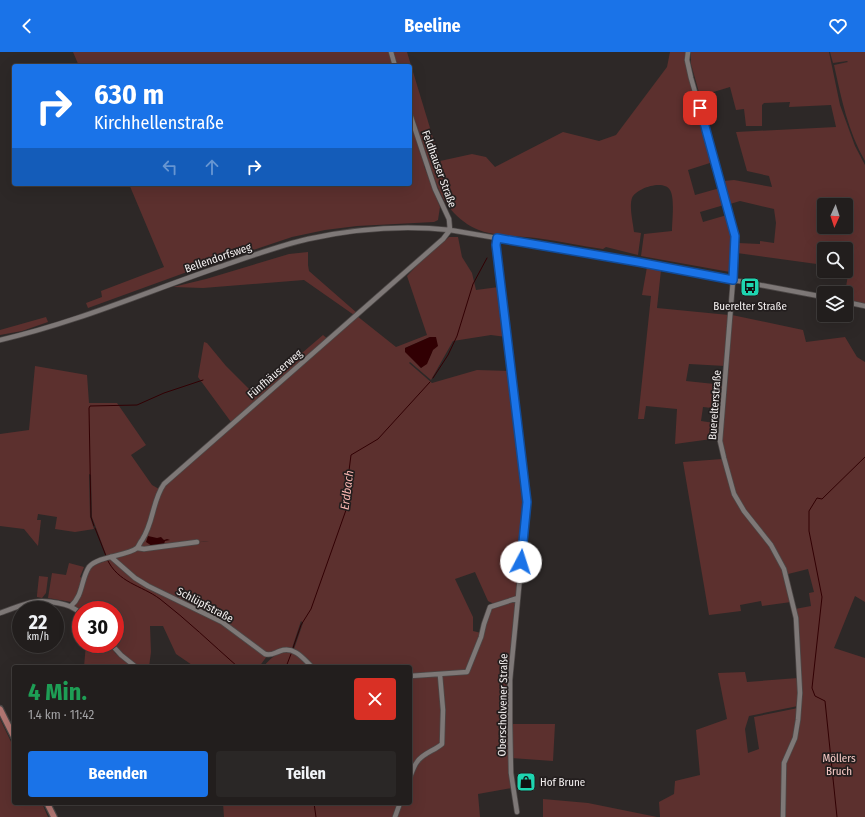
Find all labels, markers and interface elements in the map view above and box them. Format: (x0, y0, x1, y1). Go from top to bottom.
icon: back (16, 15, 38, 37)
text: Beeline (404, 15, 461, 37)
icon: heart (827, 15, 849, 37)
text: 630 m (94, 78, 164, 111)
icon: right (28, 80, 80, 132)
pin (683, 91, 717, 125)
icon: arrive (689, 97, 711, 119)
text: Kirchhellenstraße (94, 112, 224, 134)
street label: Feldhauser Straße (419, 129, 459, 209)
icon: left (159, 156, 181, 178)
icon: ahead (201, 156, 223, 178)
icon: right (243, 156, 265, 178)
north arrow (817, 198, 853, 234)
map controls (817, 198, 853, 322)
street label: Bellendorfsweg (183, 240, 254, 275)
button: search (817, 242, 853, 278)
bus stop icon: Buerelter Straße (739, 276, 761, 298)
button: layers (817, 286, 853, 322)
place label: Buerelter Straße (713, 300, 787, 313)
street label: Fünfhäuserweg (245, 346, 306, 401)
street label: Buerelterstraße (706, 370, 724, 440)
water label: Erdbach (338, 469, 356, 511)
position arrow (500, 541, 542, 583)
street label: Schlüpfstraße (174, 585, 236, 625)
speed limit sign: 30 (72, 601, 124, 653)
text: 22 (29, 610, 47, 634)
text: km/h (27, 631, 49, 643)
street label: Oberscholvener Straße (496, 653, 510, 757)
text: 4 Min. (28, 678, 87, 706)
button: close (354, 678, 396, 720)
text: 1.4 km · 11:42 (28, 707, 94, 722)
button: Beenden (28, 751, 208, 797)
button: Teilen (216, 751, 396, 797)
park label: Möllers Bruch (822, 752, 856, 778)
shop icon: Hof Brune (515, 771, 537, 793)
place label: Hof Brune (540, 776, 585, 789)

